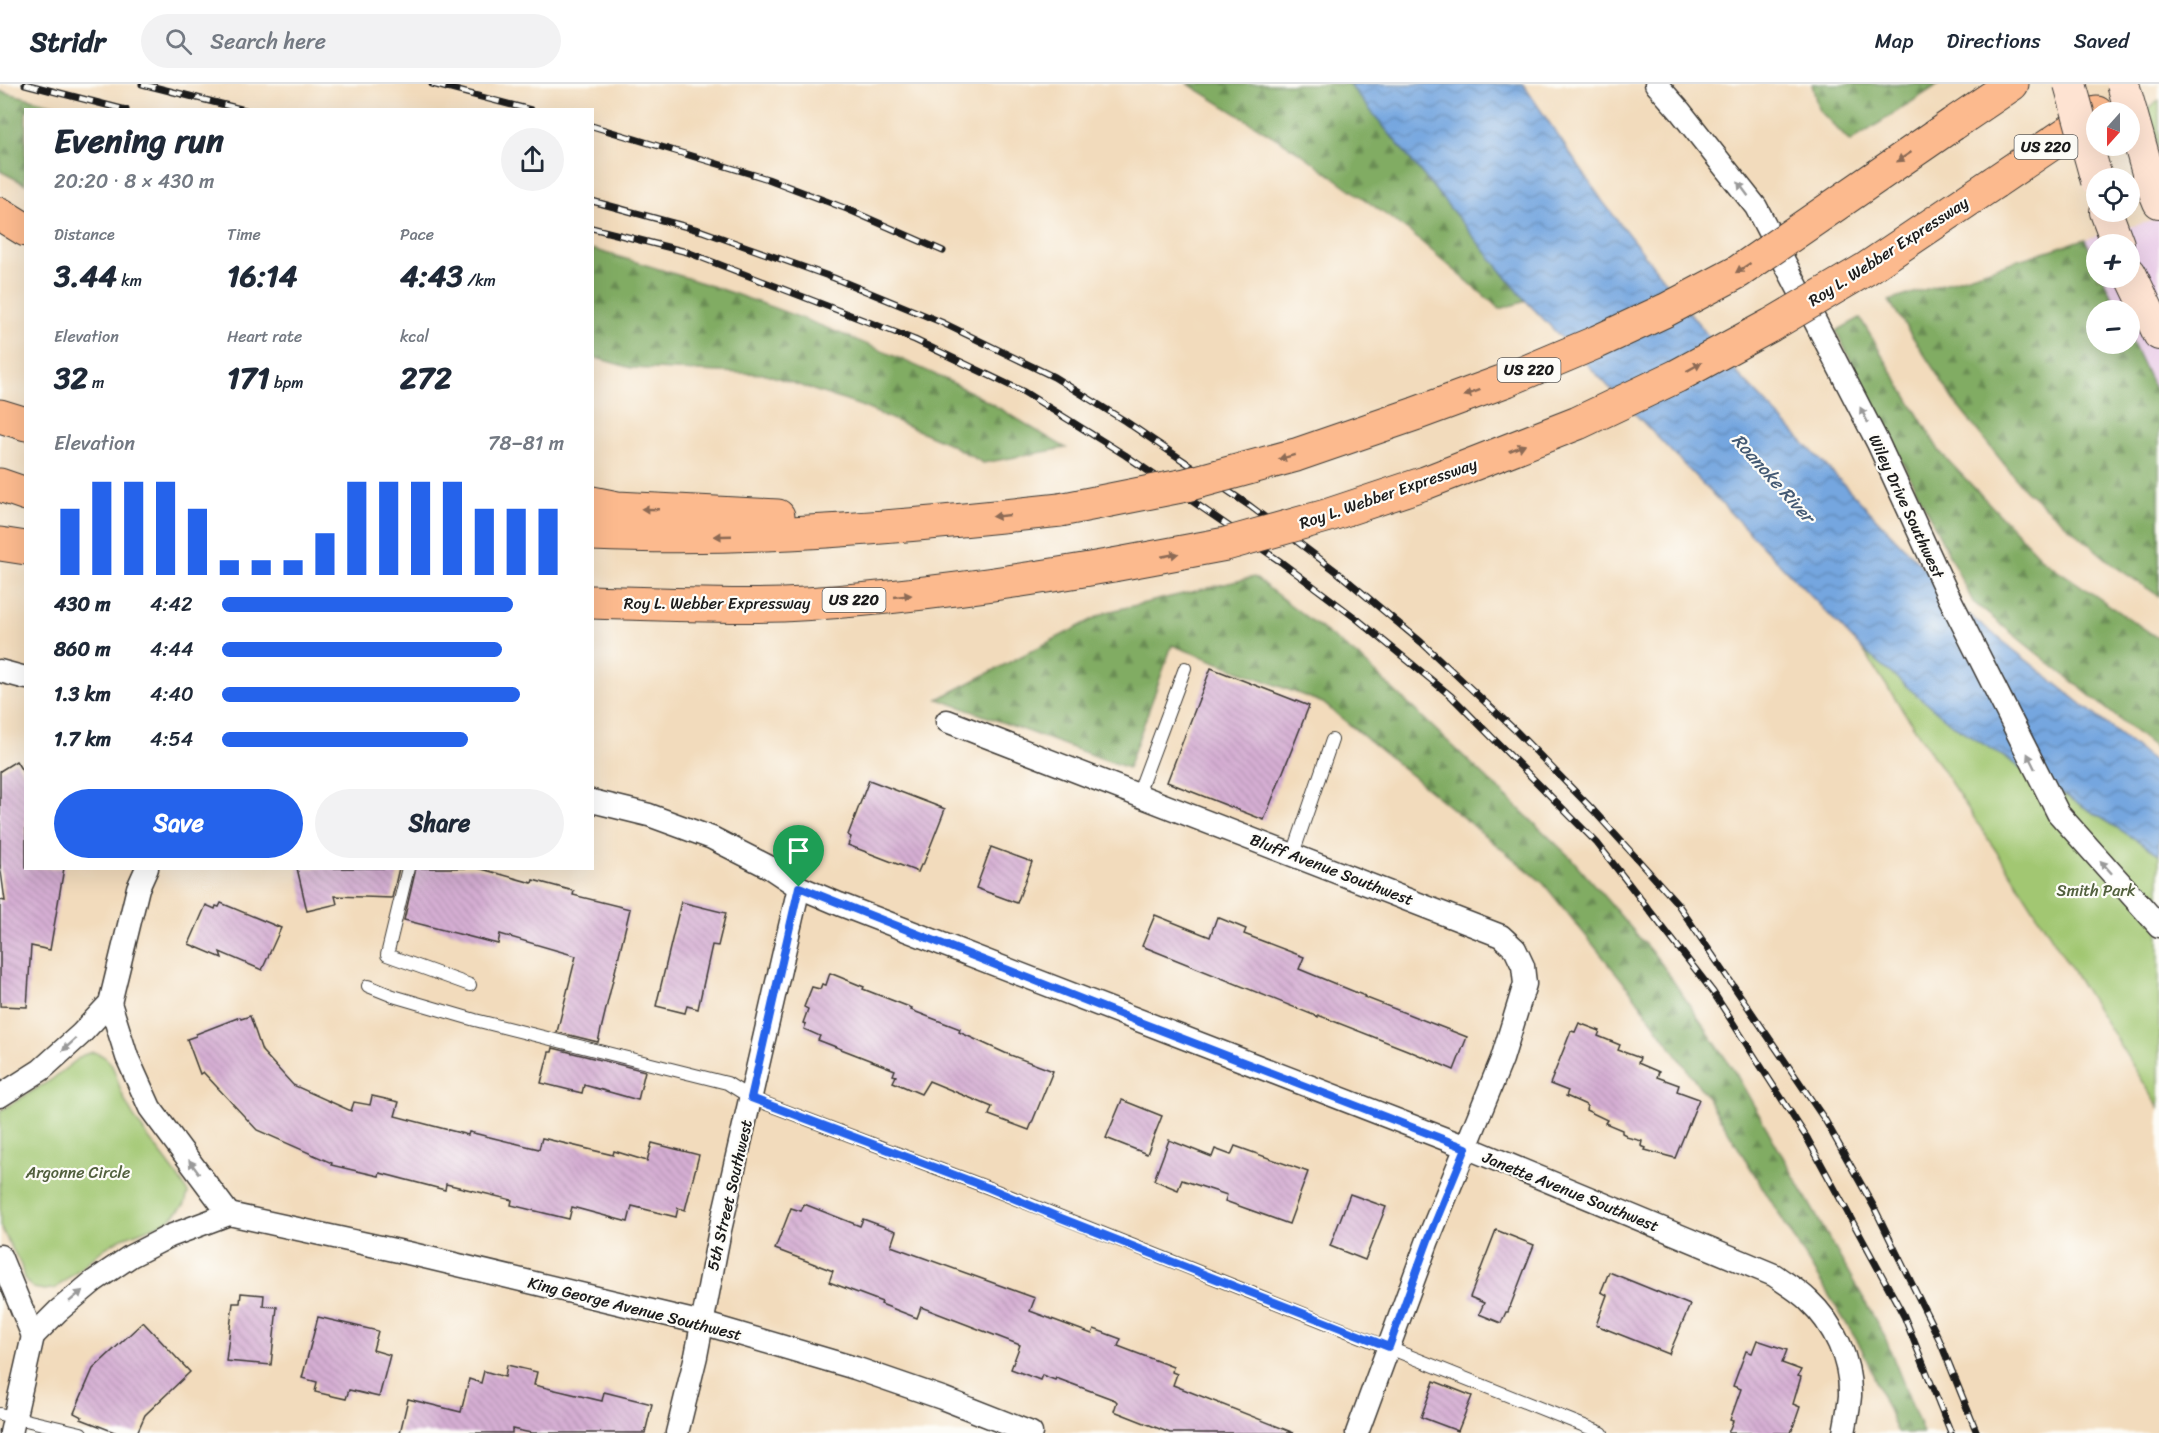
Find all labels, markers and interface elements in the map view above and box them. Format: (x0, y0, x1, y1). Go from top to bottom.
search box (141, 14, 561, 68)
text: Stridr (30, 17, 105, 66)
text: Search here (210, 22, 326, 61)
text: Map (1875, 22, 1913, 60)
text: Directions (1946, 22, 2041, 60)
text: Saved (2074, 22, 2129, 60)
icon: search (162, 25, 195, 58)
north arrow (2086, 102, 2140, 156)
map controls (2086, 102, 2140, 354)
text: Evening run (54, 112, 224, 170)
button: share (501, 128, 564, 191)
road number: US 220 (2014, 135, 2078, 159)
one-way arrow (1897, 151, 1913, 163)
text: 20:20 · 8 × 430 m (54, 164, 214, 199)
button: locate (2086, 168, 2140, 222)
one-way arrow (1737, 182, 1749, 197)
street label: Roy L. Webber Expressway (1802, 188, 1975, 314)
text: Distance (54, 220, 115, 249)
text: Time (227, 220, 261, 249)
text: Pace (400, 220, 434, 249)
button: + (2086, 234, 2140, 288)
text: 3.44 (54, 249, 117, 303)
text: 16:14 (227, 249, 298, 303)
text: 4:43 (400, 249, 463, 303)
one-way arrow (1735, 262, 1752, 273)
text: km (117, 266, 142, 295)
text: /km (463, 266, 496, 295)
button: − (2086, 300, 2140, 354)
text: Elevation (54, 322, 119, 351)
text: Heart rate (227, 322, 302, 351)
text: kcal (400, 322, 429, 351)
text: 32 (54, 351, 88, 405)
text: 171 (227, 351, 270, 405)
text: 272 (400, 351, 452, 405)
road number: US 220 (1498, 358, 1561, 382)
one-way arrow (1686, 362, 1703, 372)
text: m (88, 368, 104, 397)
text: bpm (270, 368, 304, 397)
one-way arrow (1462, 389, 1480, 399)
one-way arrow (1859, 407, 1869, 424)
text: Elevation (54, 426, 135, 461)
text: 78–81 m (488, 426, 564, 461)
water label: Roanoke River (1724, 426, 1825, 533)
street label: Wiley Drive Southwest (1860, 429, 1953, 584)
one-way arrow (1508, 443, 1526, 453)
street label: Roy L. Webber Expressway (1295, 449, 1482, 538)
one-way arrow (1278, 453, 1296, 462)
one-way arrow (640, 504, 659, 513)
one-way arrow (992, 511, 1011, 521)
one-way arrow (714, 531, 733, 540)
one-way arrow (1161, 550, 1180, 559)
text: 430 m (54, 587, 111, 622)
text: 4:42 (150, 587, 193, 622)
road number: US 220 (822, 588, 886, 612)
street label: Roy L. Webber Expressway (624, 589, 811, 618)
one-way arrow (893, 591, 912, 600)
text: 860 m (54, 632, 111, 667)
text: 4:44 (150, 632, 194, 667)
text: 1.3 km (54, 677, 111, 712)
text: 4:40 (150, 677, 194, 712)
text: 1.7 km (54, 722, 111, 757)
text: 4:54 (150, 722, 193, 757)
one-way arrow (2026, 753, 2036, 770)
button: Save (54, 789, 303, 858)
button: Share (315, 789, 564, 858)
pin (773, 825, 824, 887)
street label: Bluff Avenue Southwest (1246, 825, 1418, 914)
icon: arrive (782, 834, 815, 867)
one-way arrow (2100, 860, 2113, 875)
park label: Smith Park (2057, 876, 2136, 905)
one-way arrow (62, 1038, 77, 1052)
street label: 5th Street Southwest (698, 1117, 761, 1273)
street label: Janette Avenue Southwest (1477, 1142, 1663, 1240)
park label: Argonne Circle (25, 1158, 130, 1187)
one-way arrow (188, 1160, 200, 1175)
street label: King George Avenue Southwest (525, 1268, 745, 1349)
one-way arrow (68, 1290, 83, 1303)

